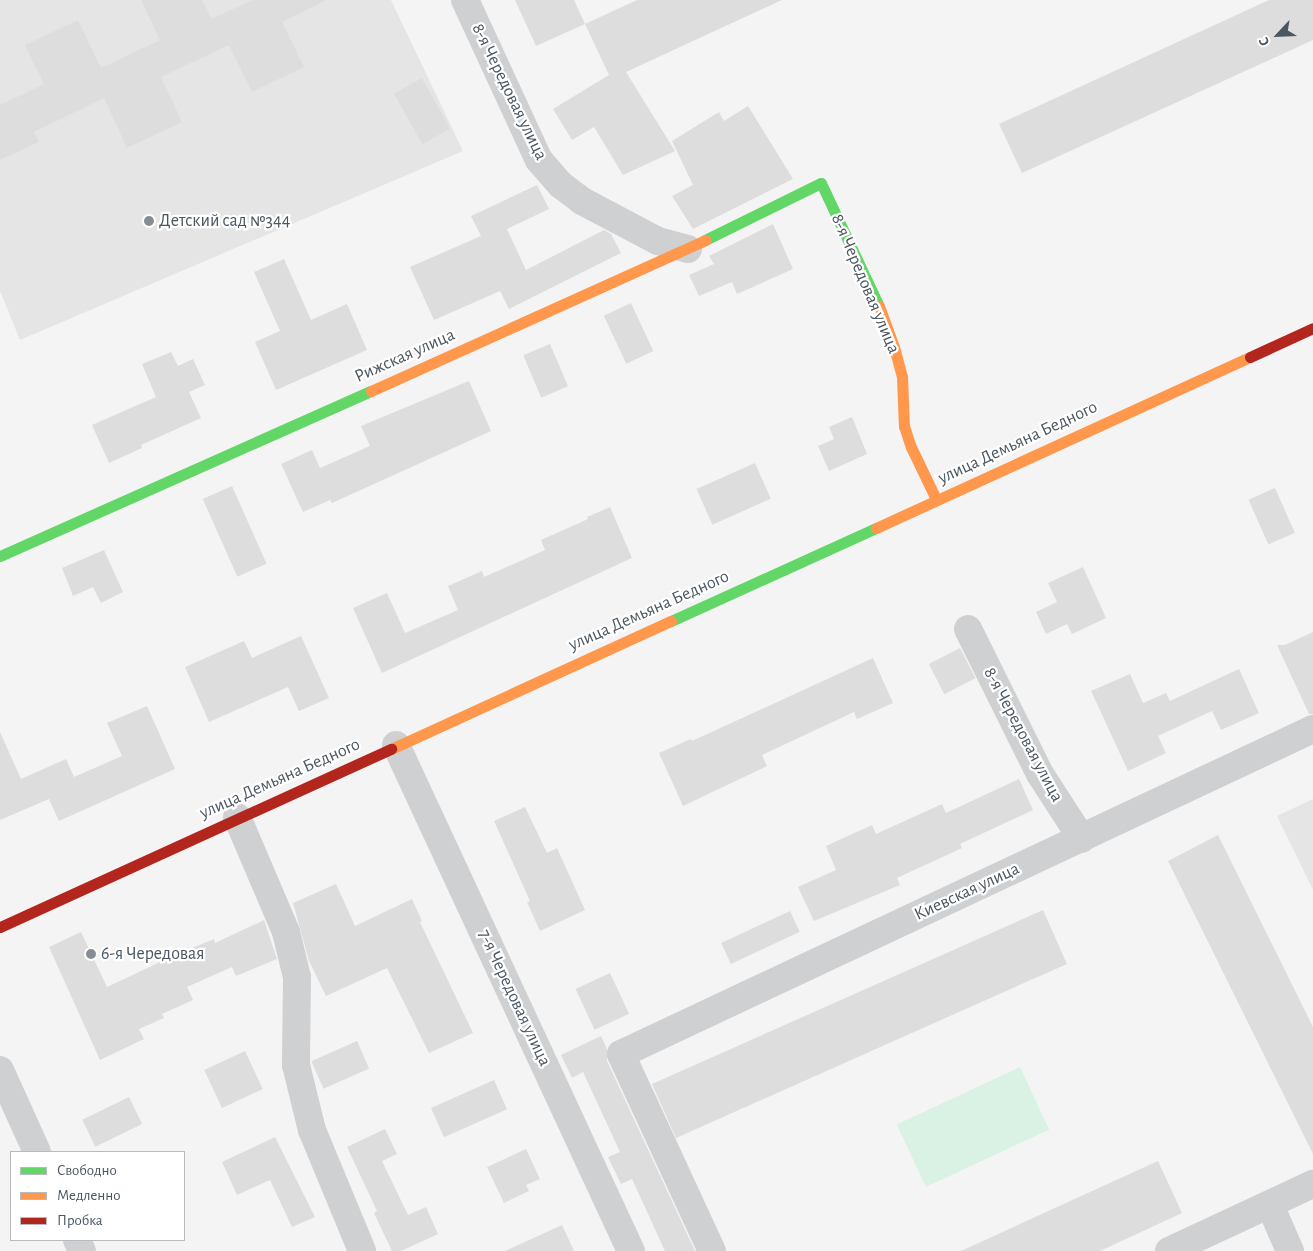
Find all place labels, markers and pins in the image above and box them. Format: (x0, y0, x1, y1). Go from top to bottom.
place label: Детский сад №344 (159, 210, 290, 232)
marker: Детский сад №344 (143, 215, 155, 227)
place label: 6-я Чередовая (101, 943, 204, 965)
marker: 6-я Чередовая (85, 948, 97, 960)

